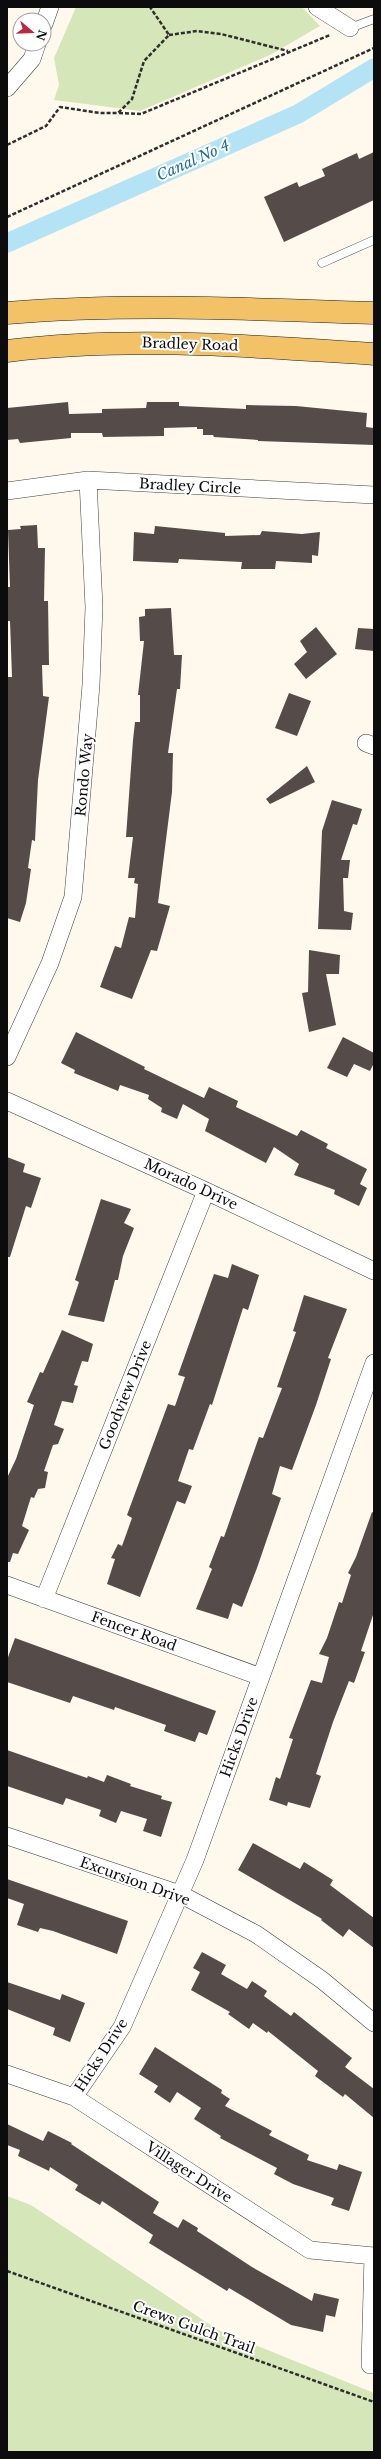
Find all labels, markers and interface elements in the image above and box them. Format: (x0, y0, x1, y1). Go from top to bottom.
north arrow (12, 12, 52, 52)
text: N (33, 28, 50, 43)
water label: Canal No 4 (153, 135, 233, 185)
street label: Bradley Road (141, 333, 239, 355)
street label: Bradley Circle (139, 474, 241, 498)
street label: Rondo Way (71, 733, 97, 817)
street label: Morado Drive (141, 1154, 241, 1214)
street label: Goodview Drive (95, 1338, 155, 1452)
street label: Fencer Road (89, 1607, 180, 1655)
street label: Hicks Drive (216, 1694, 262, 1780)
street label: Excursion Drive (77, 1853, 193, 1909)
street label: Hicks Drive (71, 2015, 131, 2095)
street label: Villager Drive (142, 2137, 235, 2207)
street label: Crews Gulch Trail (131, 2297, 258, 2358)

